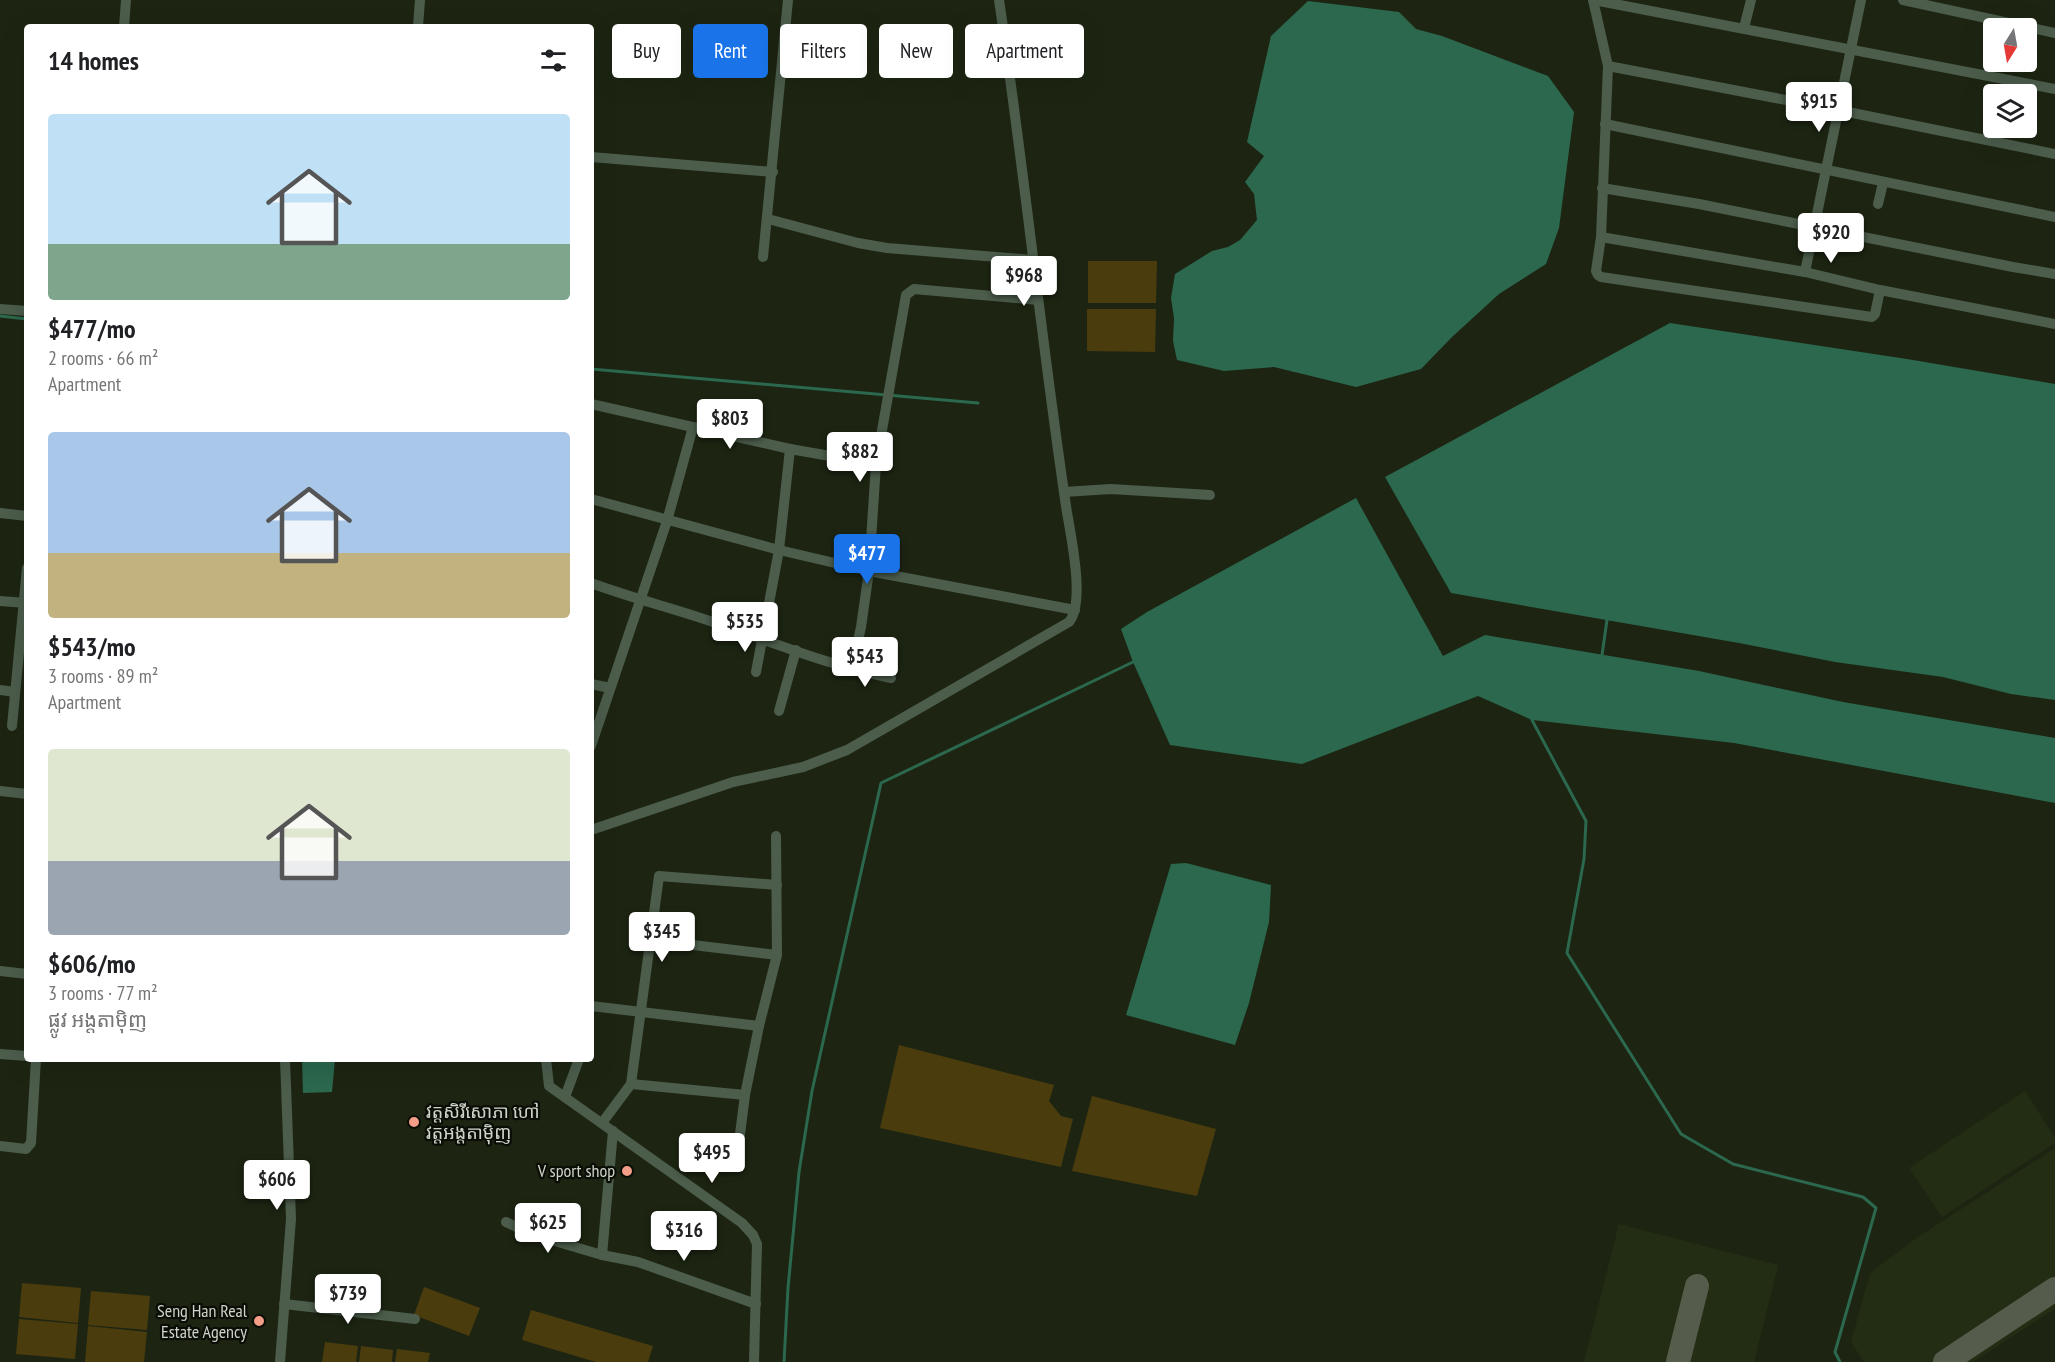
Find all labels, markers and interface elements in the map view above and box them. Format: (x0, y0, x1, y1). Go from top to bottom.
north arrow (1983, 18, 2037, 72)
map controls (1983, 18, 2037, 138)
chip: Buy (612, 24, 681, 78)
chip: Rent (693, 24, 768, 78)
chip: Filters (780, 24, 867, 78)
chip: New (879, 24, 953, 78)
chip: Apartment (965, 24, 1084, 78)
text: 14 homes (48, 44, 139, 77)
icon: filters (537, 44, 570, 77)
pin: $915 (1783, 82, 1855, 133)
button: layers (1983, 84, 2037, 138)
text: $915 (1800, 88, 1838, 114)
icon: home (255, 153, 363, 261)
pin: $920 (1795, 213, 1867, 264)
text: $920 (1812, 219, 1850, 245)
pin: $968 (988, 256, 1060, 307)
text: $968 (1005, 262, 1043, 288)
text: $477/mo (48, 312, 136, 345)
text: 2 rooms · 66 m² (48, 345, 158, 371)
text: Apartment (48, 371, 121, 397)
pin: $803 (694, 399, 766, 450)
text: $803 (711, 405, 749, 431)
pin: $882 (824, 432, 896, 483)
text: $882 (841, 438, 879, 464)
icon: home (255, 471, 363, 579)
pin: $477 (831, 534, 903, 585)
text: $477 (848, 540, 886, 566)
pin: $535 (709, 602, 781, 653)
text: $535 (726, 608, 764, 634)
text: $543/mo (48, 630, 136, 663)
pin: $543 (829, 637, 901, 688)
text: $543 (846, 643, 884, 669)
text: 3 rooms · 89 m² (48, 663, 158, 689)
text: Apartment (48, 689, 121, 715)
icon: home (255, 788, 363, 896)
pin: $345 (626, 912, 698, 963)
text: $345 (643, 918, 681, 944)
text: $606/mo (48, 947, 136, 980)
text: 3 rooms · 77 m² (48, 980, 158, 1006)
text: ផ្លូវ អង្តតាម៉ិញ (48, 1007, 147, 1033)
place label: វត្តសិរីសោភា ហៅ វត្តអង្តតាម៉ិញ (426, 1100, 540, 1145)
marker: វត្តសិរីសោភា ហៅ វត្តអង្តតាម៉ិញ (407, 1115, 421, 1129)
pin: $495 (676, 1133, 748, 1184)
text: $495 (693, 1139, 731, 1165)
place label: V sport shop (537, 1159, 615, 1182)
pin: $606 (241, 1160, 313, 1211)
marker: V sport shop (620, 1164, 634, 1178)
text: $606 (258, 1166, 296, 1192)
pin: $625 (512, 1203, 584, 1254)
text: $625 (529, 1209, 567, 1235)
pin: $316 (648, 1211, 720, 1262)
text: $316 (665, 1217, 703, 1243)
pin: $739 (312, 1274, 384, 1325)
text: $739 (329, 1280, 367, 1306)
place label: Seng Han Real Estate Agency (157, 1299, 248, 1343)
marker: Seng Han Real Estate Agency (252, 1314, 266, 1328)

